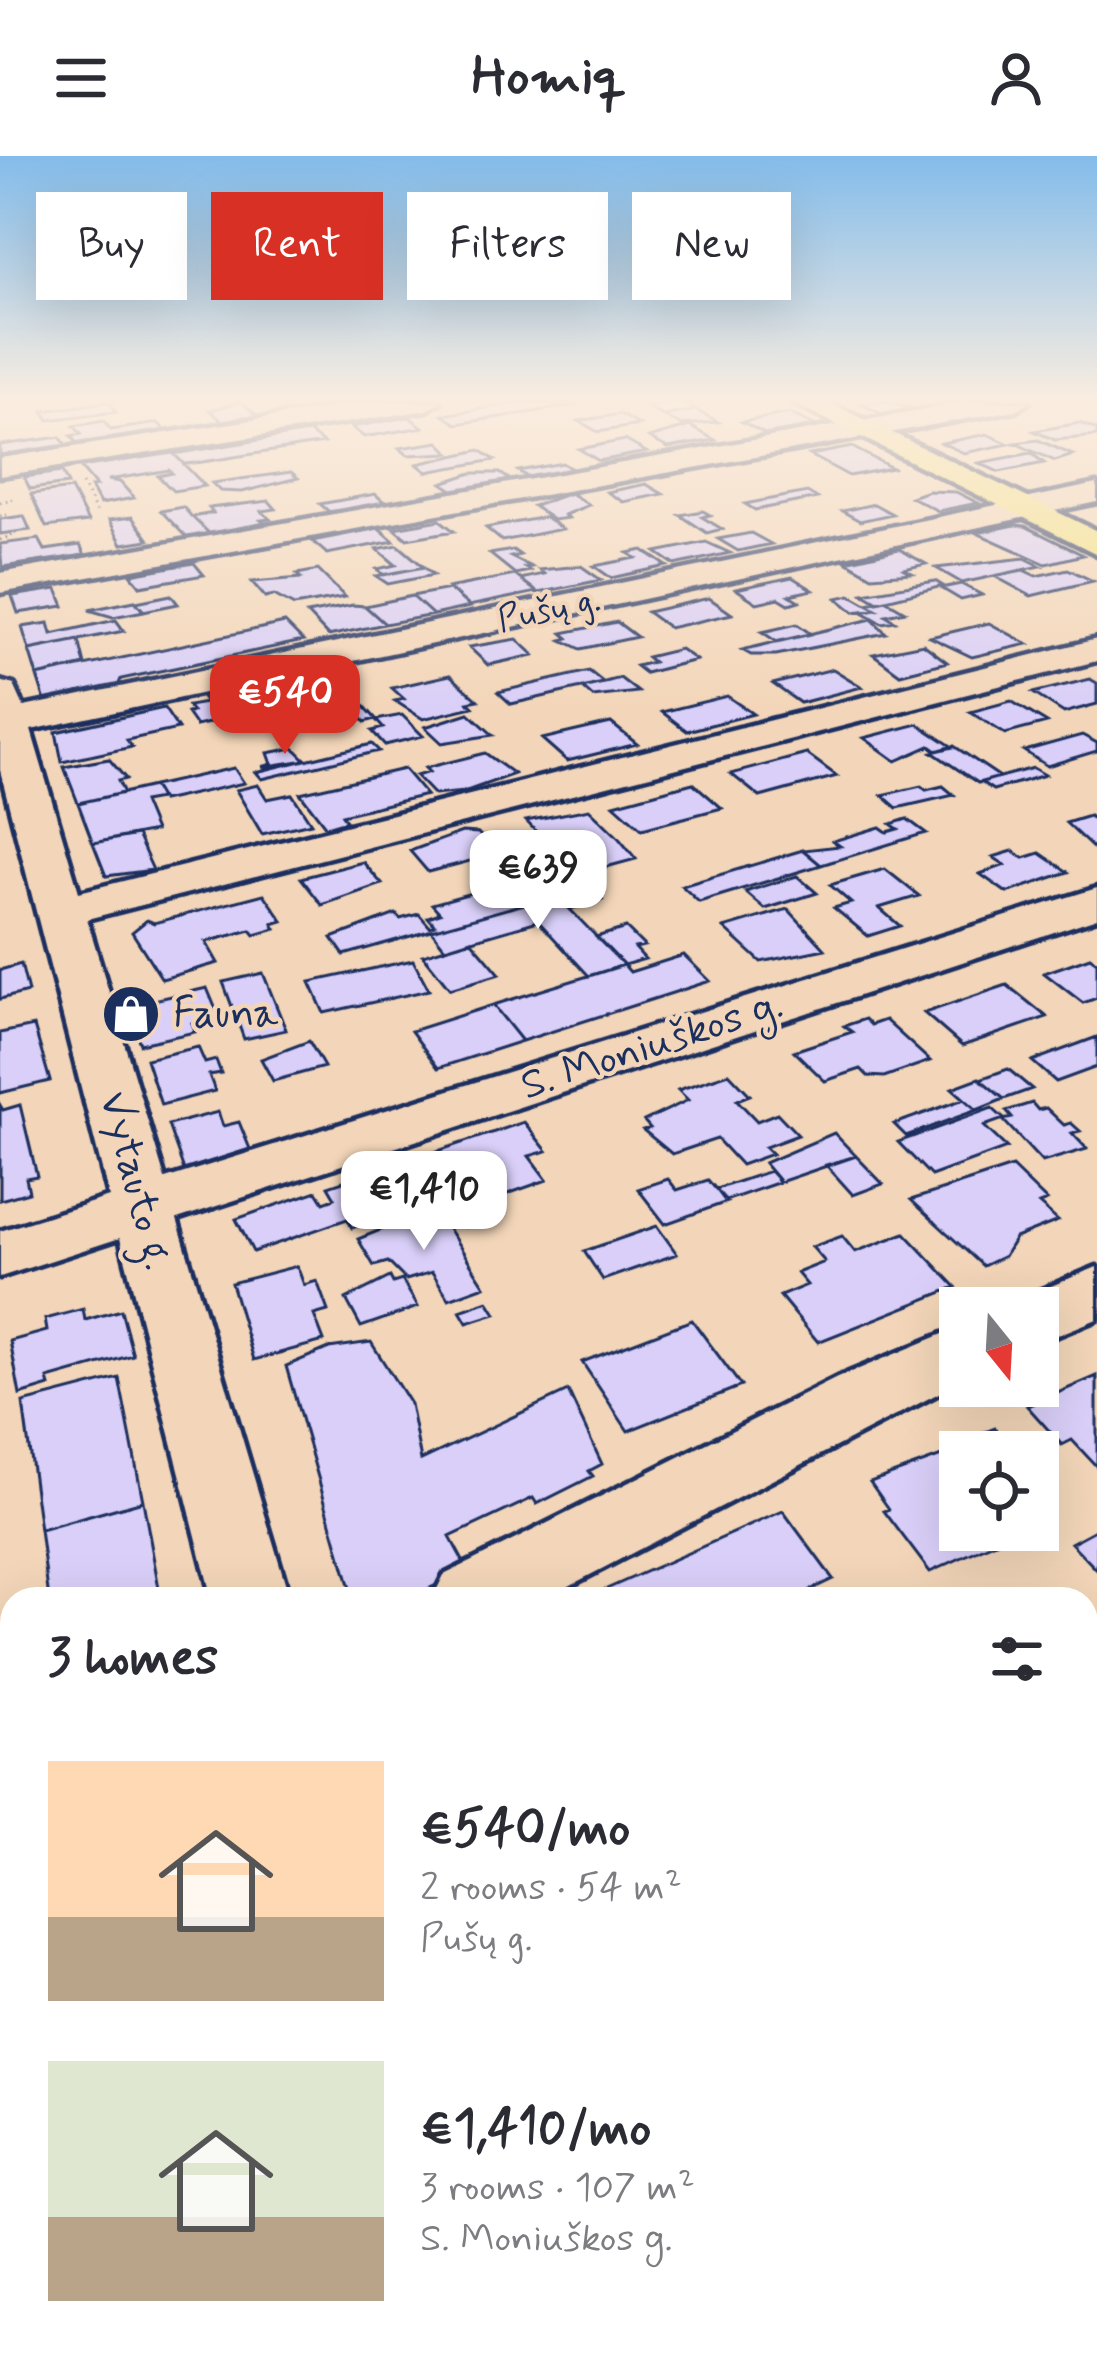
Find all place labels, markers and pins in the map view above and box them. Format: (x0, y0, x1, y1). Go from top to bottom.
pin: €540 (214, 655, 356, 757)
pin: €639 (467, 830, 609, 932)
shop icon: Fauna (100, 983, 162, 1045)
place label: Fauna (173, 987, 279, 1042)
pin: €1,410 (326, 1151, 522, 1253)

